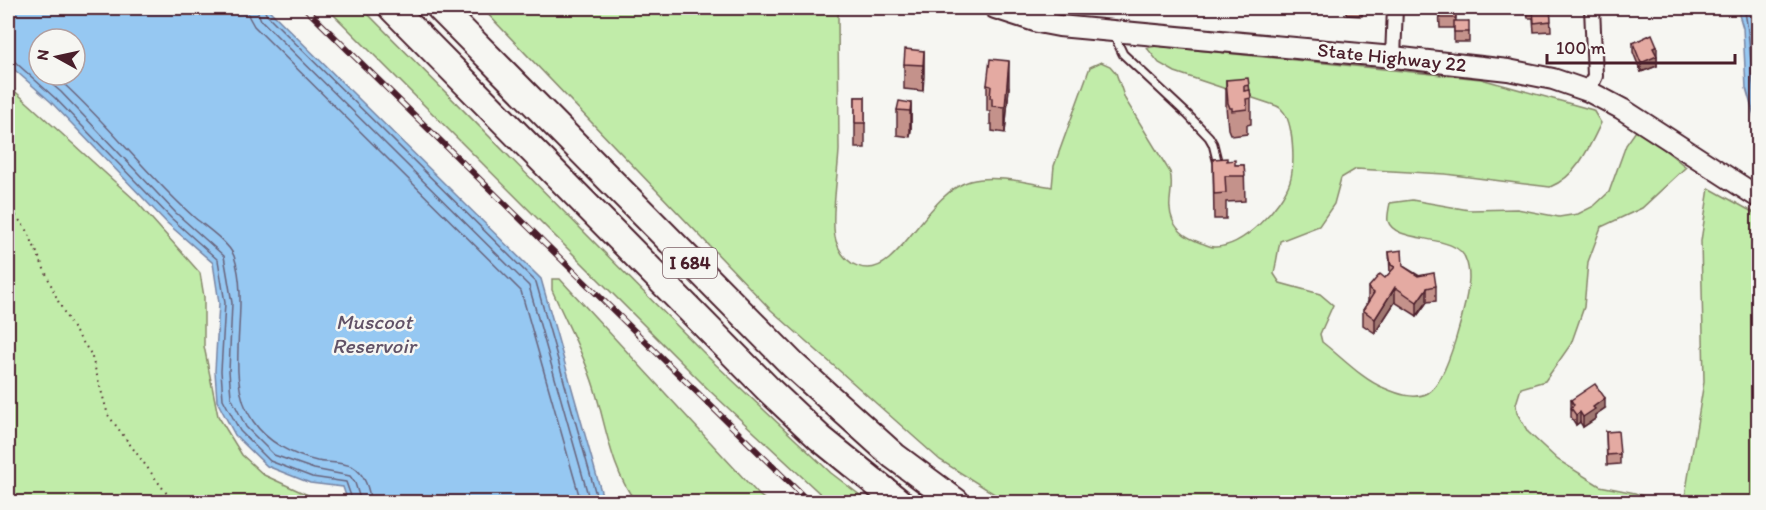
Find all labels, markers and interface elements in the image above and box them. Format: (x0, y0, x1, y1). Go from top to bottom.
north arrow (27, 27, 87, 87)
scale bar (1547, 27, 1734, 65)
street label: State Highway 22 (1316, 37, 1468, 77)
text: 100 m (1556, 37, 1606, 59)
text: N (32, 48, 53, 62)
road number: I 684 (663, 248, 717, 278)
water label: Muscoot Reservoir (332, 309, 419, 358)

